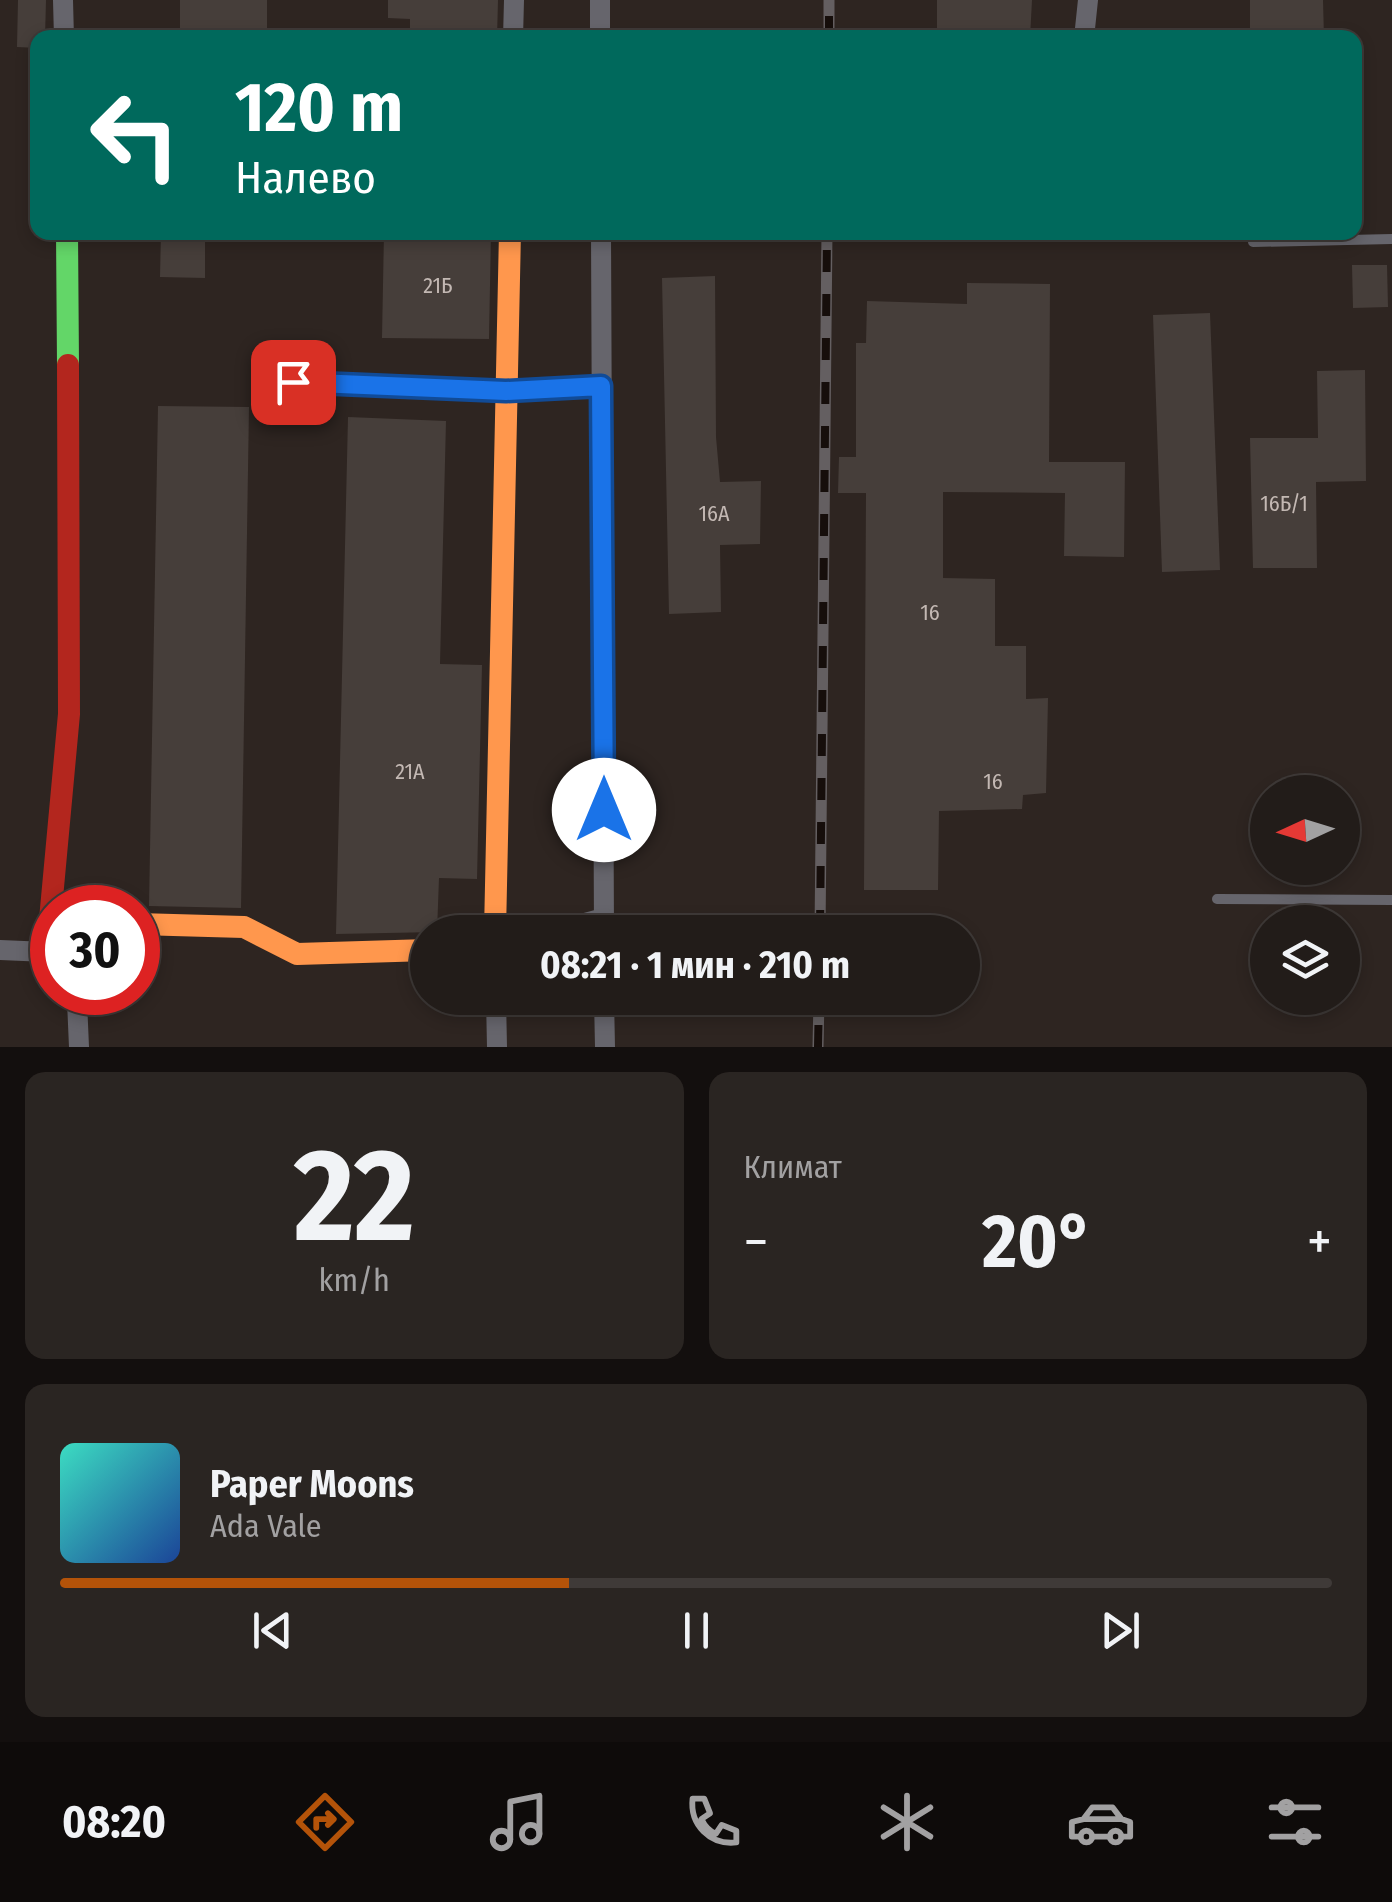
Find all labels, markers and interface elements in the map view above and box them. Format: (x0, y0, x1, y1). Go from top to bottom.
text: 120 m (235, 66, 403, 150)
icon: left (70, 70, 200, 200)
text: Налево (235, 151, 376, 205)
house number: 21Б (423, 272, 453, 299)
pin (251, 340, 336, 425)
icon: arrive (266, 355, 321, 410)
house number: 16Б/1 (1260, 490, 1308, 517)
house number: 16А (698, 500, 730, 527)
house number: 16 (920, 599, 940, 626)
house number: 21А (395, 758, 425, 785)
position arrow (552, 758, 656, 862)
house number: 16 (983, 768, 1003, 795)
north arrow (1250, 775, 1360, 885)
map controls (1250, 775, 1360, 1015)
speed limit sign: 30 (30, 885, 160, 1015)
button: layers (1250, 905, 1360, 1015)
text: 08:21 · 1 мин · 210 m (540, 942, 850, 988)
text: 22 (294, 1118, 414, 1274)
text: Климат (744, 1148, 842, 1186)
text: 20° (982, 1197, 1093, 1287)
text: − (744, 1209, 768, 1275)
text: + (1307, 1209, 1332, 1275)
text: km/h (319, 1261, 390, 1299)
text: Paper Moons (210, 1461, 414, 1507)
text: Ada Vale (210, 1507, 322, 1545)
icon: previous (245, 1603, 300, 1658)
icon: pause (669, 1603, 724, 1658)
icon: next (1093, 1603, 1148, 1658)
icon: directions (290, 1787, 360, 1857)
icon: music (484, 1787, 554, 1857)
icon: phone (678, 1787, 748, 1857)
icon: climate (872, 1787, 942, 1857)
icon: car (1066, 1787, 1136, 1857)
icon: filters (1260, 1787, 1330, 1857)
text: 08:20 (62, 1795, 166, 1849)

